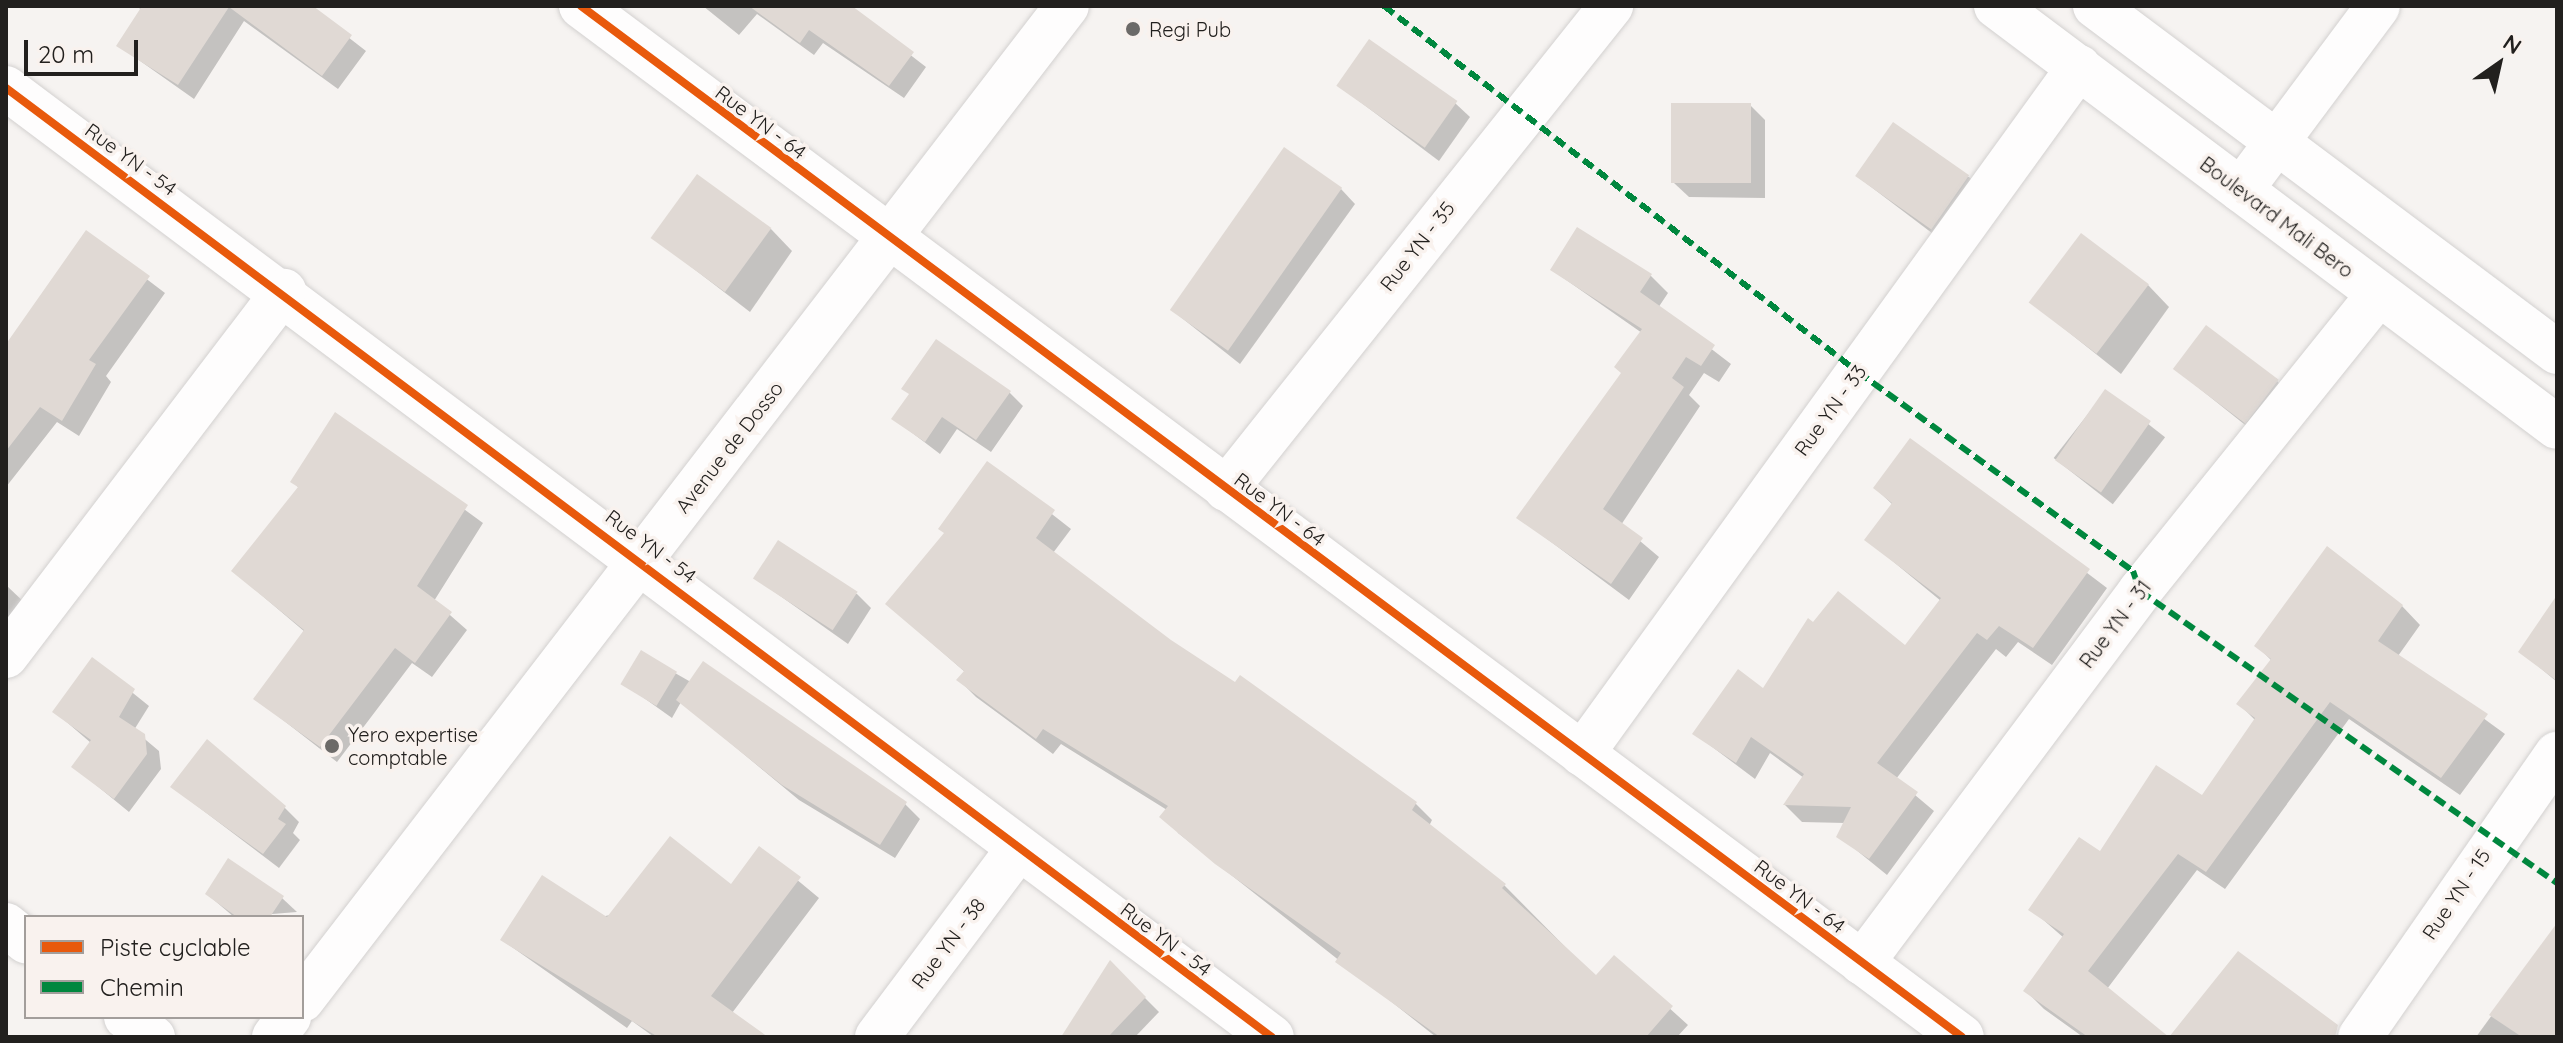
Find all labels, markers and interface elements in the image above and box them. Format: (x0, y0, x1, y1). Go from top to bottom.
place label: Regi Pub (1149, 17, 1231, 41)
marker: Regi Pub (1124, 20, 1142, 38)
scale bar (28, 24, 142, 74)
north arrow (2459, 24, 2539, 104)
text: N (2498, 28, 2527, 60)
text: 20 m (38, 39, 94, 69)
street label: Rue YN - 64 (711, 80, 811, 164)
street label: Rue YN - 54 (81, 118, 181, 200)
street label: Boulevard Mali Bero (2195, 151, 2359, 283)
street label: Rue YN - 35 (1375, 196, 1459, 296)
street label: Rue YN - 33 (1789, 360, 1871, 460)
street label: Avenue de Dosso (670, 376, 788, 518)
street label: Rue YN - 64 (1230, 467, 1330, 551)
street label: Rue YN - 54 (601, 504, 701, 588)
street label: Rue YN - 31 (2074, 575, 2156, 673)
place label: Yero expertise comptable (348, 722, 478, 769)
marker: Yero expertise comptable (323, 737, 341, 755)
street label: Rue YN - 15 (2417, 844, 2495, 944)
street label: Rue YN - 64 (1750, 854, 1850, 938)
street label: Rue YN - 38 (906, 893, 990, 993)
street label: Rue YN - 54 (1116, 897, 1216, 981)
legend (24, 915, 304, 1019)
text: Piste cyclable (100, 932, 251, 962)
text: Chemin (100, 972, 184, 1002)

